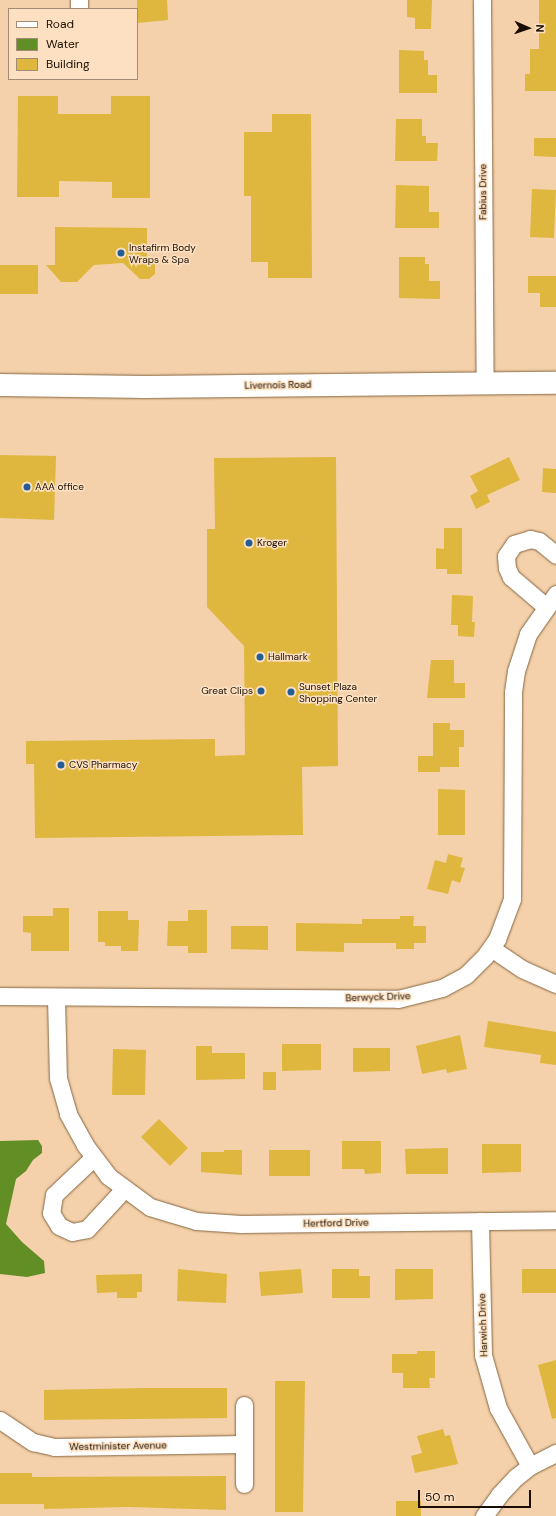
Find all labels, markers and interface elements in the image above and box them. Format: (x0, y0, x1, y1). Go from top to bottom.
legend (8, 8, 138, 80)
north arrow (508, 8, 548, 48)
text: Road (46, 16, 74, 32)
text: N (533, 24, 547, 33)
text: Water (46, 36, 79, 52)
text: Building (46, 56, 90, 72)
street label: Fabius Drive (477, 164, 489, 220)
place label: Instafirm Body Wraps & Spa (129, 241, 196, 264)
marker: Instafirm Body Wraps & Spa (116, 248, 126, 258)
street label: Livernois Road (244, 378, 312, 392)
place label: AAA office (35, 481, 84, 493)
marker: AAA office (22, 482, 32, 492)
place label: Kroger (257, 537, 287, 549)
marker: Kroger (244, 538, 254, 548)
place label: Hallmark (268, 651, 308, 663)
marker: Hallmark (255, 652, 265, 662)
place label: Sunset Plaza Shopping Center (299, 680, 377, 704)
place label: Great Clips (201, 685, 253, 697)
marker: Great Clips (256, 686, 266, 696)
marker: Sunset Plaza Shopping Center (286, 687, 296, 697)
place label: CVS Pharmacy (69, 759, 137, 771)
marker: CVS Pharmacy (56, 760, 66, 770)
street label: Berwyck Drive (345, 990, 411, 1004)
street label: Hertford Drive (303, 1216, 369, 1230)
street label: Harwich Drive (476, 1293, 490, 1357)
street label: Westminister Avenue (69, 1439, 167, 1453)
scale bar (420, 1482, 533, 1508)
text: 50 m (425, 1489, 454, 1505)

